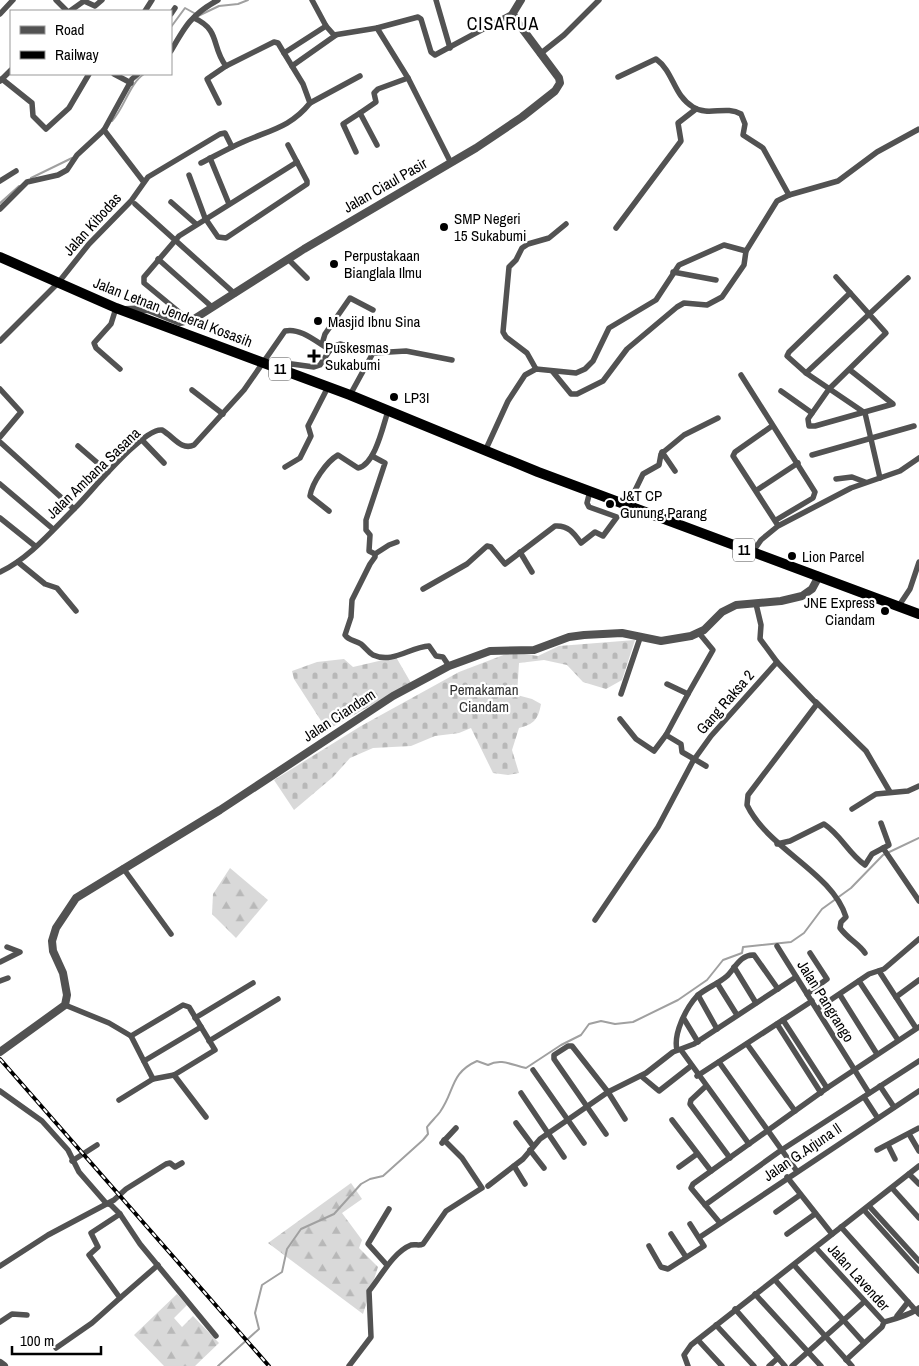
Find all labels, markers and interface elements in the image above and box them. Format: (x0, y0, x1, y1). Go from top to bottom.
legend (10, 10, 172, 75)
district label: CISARUA (467, 11, 539, 36)
text: Road (55, 19, 84, 40)
text: Railway (55, 44, 100, 65)
street label: Jalan Ciaul Pasir (339, 152, 431, 218)
street label: Jalan Kibodas (58, 188, 126, 260)
place label: SMP Negeri 15 Sukabumi (454, 208, 526, 246)
marker: SMP Negeri 15 Sukabumi (438, 221, 450, 233)
place label: Perpustakaan Bianglala Ilmu (344, 245, 422, 283)
marker: Perpustakaan Bianglala Ilmu (328, 258, 340, 270)
street label: Jalan Letnan Jenderal Kosasih (90, 272, 256, 352)
place label: Masjid Ibnu Sina (328, 311, 420, 332)
marker: Masjid Ibnu Sina (312, 315, 324, 327)
place label: Puskesmas Sukabumi (325, 337, 389, 375)
marker: Puskesmas Sukabumi (307, 349, 321, 363)
road number: 11 (269, 358, 291, 380)
place label: LP3I (404, 387, 429, 408)
marker: LP3I (388, 391, 400, 403)
street label: Jalan Ambana Sasana (41, 423, 145, 523)
place label: J&T CP Gunung Parang (620, 485, 707, 523)
marker: J&T CP Gunung Parang (604, 498, 616, 510)
road number: 11 (733, 538, 755, 562)
place label: Lion Parcel (802, 546, 864, 567)
marker: Lion Parcel (786, 550, 798, 562)
place label: JNE Express Ciandam (804, 592, 875, 630)
marker: JNE Express Ciandam (879, 605, 891, 617)
street label: Gang Raksa 2 (691, 665, 759, 739)
park label: Pemakaman Ciandam (449, 679, 519, 717)
street label: Jalan Ciandam (299, 684, 379, 746)
street label: Jalan Pangrango (792, 956, 860, 1046)
street label: Jalan G.Arjuna ll (759, 1118, 845, 1186)
street label: Jalan Lavender (823, 1239, 895, 1315)
scale bar (12, 1324, 101, 1356)
text: 100 m (20, 1330, 54, 1351)

